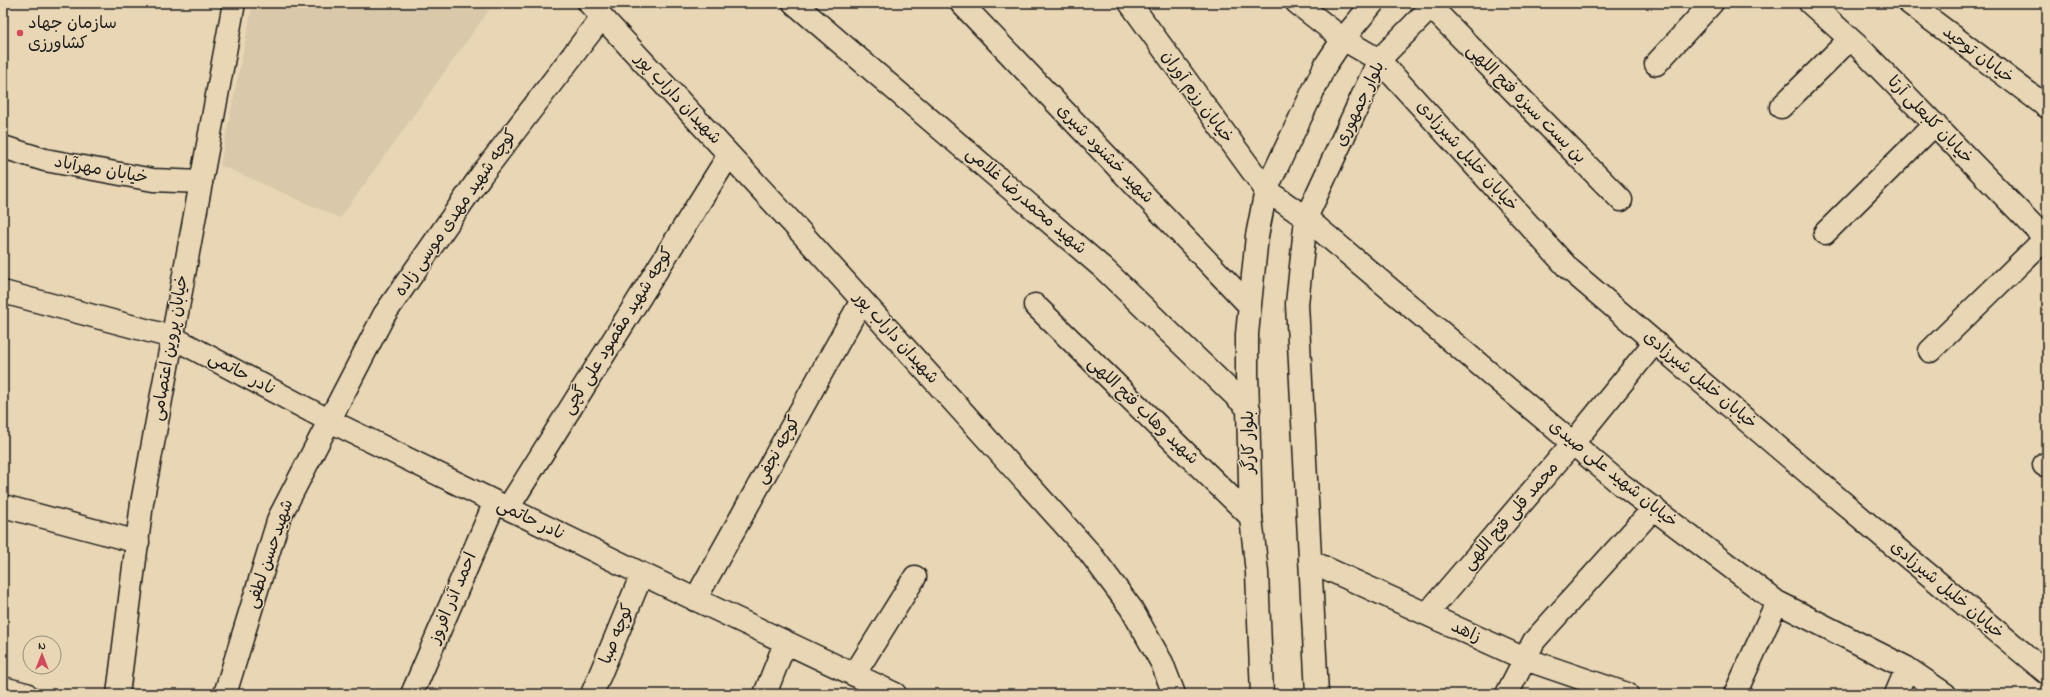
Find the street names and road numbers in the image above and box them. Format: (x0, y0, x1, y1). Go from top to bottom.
street label: خیابان توحید (1937, 20, 2019, 90)
street label: بن بست سبزه فتح اللهی (1460, 38, 1592, 170)
street label: خیابان رزم آوران (1155, 45, 1239, 149)
street label: شهیدان داراب پور (627, 46, 727, 150)
street label: بلوار جمهوری (1329, 57, 1391, 151)
street label: خیابان کلبعلی آرتا (1881, 70, 1979, 170)
street label: خیابان خلیل شیرزادی (1410, 95, 1524, 217)
street label: شهید خشنود شیری (1051, 98, 1159, 210)
street label: کوچه شهید مهدی موسی زاده (389, 124, 523, 302)
street label: شهید محمدرضا غلامی (960, 141, 1092, 261)
street label: خیابان مهرآباد (52, 149, 150, 191)
street label: کوچه شهید مقصود علی گچی (556, 242, 680, 420)
street label: خیابان پروین اعتصامی (145, 273, 195, 423)
street label: شهیدان داراب پور (846, 285, 945, 390)
street label: خیابان خلیل شیرزادی (1638, 325, 1762, 435)
street label: نادر حاتمی (204, 346, 280, 402)
street label: شهید وهاب فتح اللهی (1082, 351, 1204, 471)
street label: بلوار کارگر (1236, 410, 1262, 476)
street label: کوچه نجفی (749, 411, 807, 489)
street label: خیابان شهید علی صیدی (1543, 414, 1683, 534)
street label: محمد قلی فتح اللهی (1457, 456, 1565, 576)
street label: نادر حاتمی (492, 493, 570, 547)
street label: شهیدحسن لطفی (240, 496, 300, 612)
street label: خیابان خلیل شیرزادی (1885, 535, 2009, 645)
street label: احمد آذر افروز (422, 549, 483, 649)
street label: کوچه صبا (594, 600, 640, 668)
street label: زاهد (1447, 614, 1485, 650)

